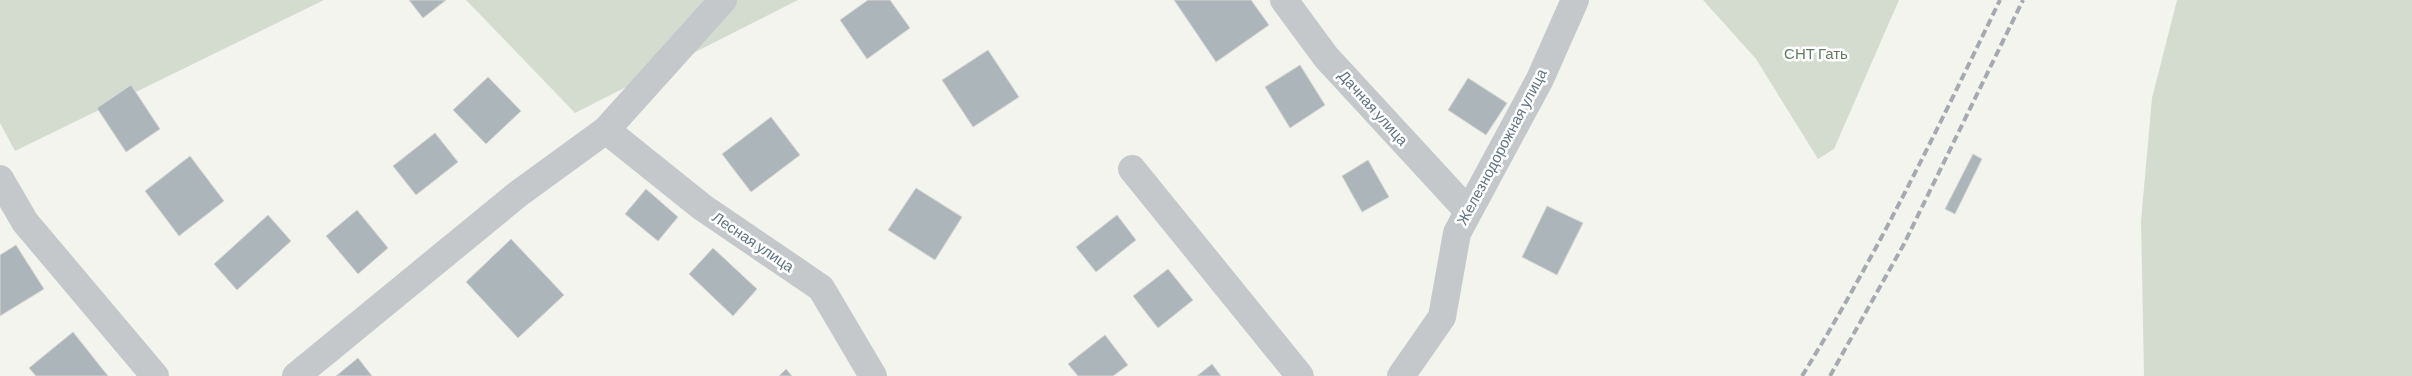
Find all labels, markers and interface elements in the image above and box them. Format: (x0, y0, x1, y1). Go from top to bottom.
park label: СНТ Гать (1784, 44, 1848, 62)
street label: Железнодорожная улица (1452, 65, 1550, 228)
street label: Дачная улица (1335, 66, 1413, 149)
street label: Лесная улица (709, 207, 798, 275)

